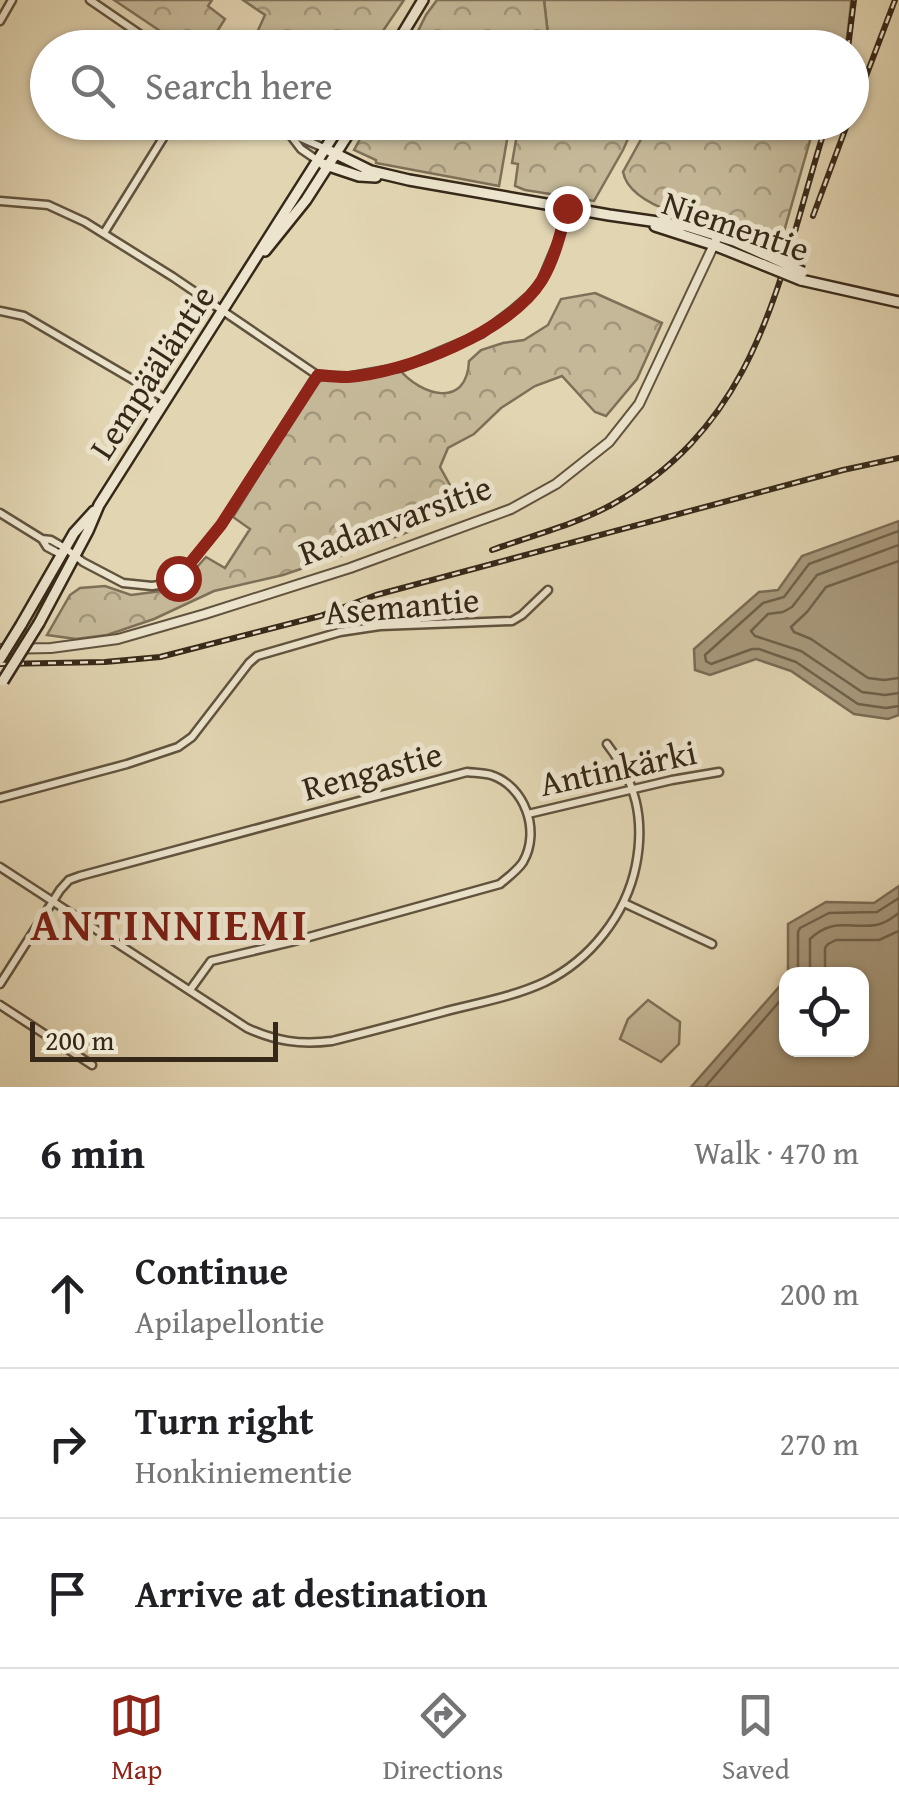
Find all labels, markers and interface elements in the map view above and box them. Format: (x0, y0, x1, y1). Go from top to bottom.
search box (30, 30, 869, 140)
text: Search here (145, 57, 333, 113)
icon: search (65, 58, 120, 113)
street label: Niementie (656, 177, 817, 274)
route end (545, 186, 591, 232)
street label: Lempääläntie (76, 275, 227, 469)
street label: Radanvarsitie (291, 461, 498, 578)
route start (156, 556, 202, 602)
street label: Asemantie (323, 573, 481, 638)
street label: Antinkärki (535, 726, 701, 809)
street label: Rengastie (296, 727, 447, 814)
district label: ANTINNIEMI (31, 891, 309, 956)
map controls (779, 967, 869, 1057)
button: locate (779, 967, 869, 1057)
scale bar (30, 1017, 278, 1062)
text: 200 m (45, 1019, 114, 1060)
text: 6 min (40, 1122, 145, 1183)
text: Walk · 470 m (694, 1129, 859, 1176)
text: Continue (135, 1242, 288, 1298)
icon: ahead (40, 1266, 95, 1321)
text: 200 m (780, 1270, 859, 1317)
text: Apilapellontie (135, 1298, 325, 1345)
text: Turn right (135, 1392, 314, 1448)
icon: right (40, 1416, 95, 1471)
text: 270 m (780, 1420, 859, 1467)
text: Honkiniementie (135, 1448, 352, 1495)
text: Arrive at destination (135, 1565, 488, 1621)
icon: arrive (40, 1566, 95, 1621)
tab: Map (109, 1688, 164, 1789)
tab: Directions (383, 1688, 503, 1789)
tab: Saved (722, 1688, 790, 1789)

